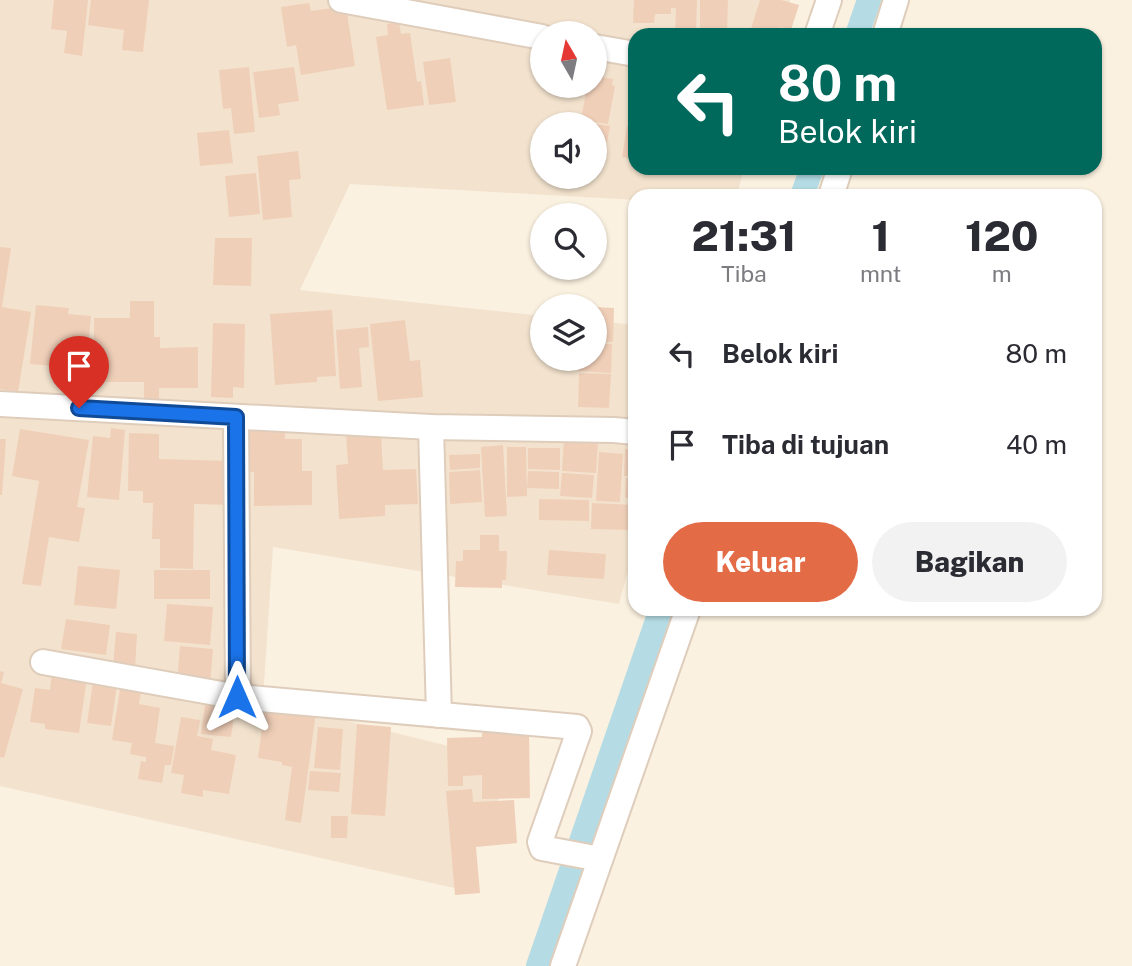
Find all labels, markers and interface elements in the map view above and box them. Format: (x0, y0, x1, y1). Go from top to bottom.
north arrow (530, 21, 607, 98)
map controls (530, 21, 607, 371)
text: 80 m (778, 54, 897, 112)
icon: left (663, 56, 754, 147)
button: sound (530, 112, 607, 189)
text: Belok kiri (778, 113, 917, 150)
button: search (530, 203, 607, 280)
text: 21:31 (691, 211, 796, 260)
text: 1 (872, 211, 890, 260)
text: 120 (965, 211, 1039, 260)
text: Tiba (721, 260, 767, 287)
text: mnt (860, 260, 902, 287)
text: m (992, 260, 1012, 287)
button: layers (530, 294, 607, 371)
icon: left (663, 335, 701, 373)
pin (49, 336, 109, 408)
text: Belok kiri (722, 338, 838, 369)
text: 80 m (1006, 338, 1067, 369)
icon: arrive (60, 347, 98, 385)
icon: arrive (663, 426, 701, 464)
text: Tiba di tujuan (722, 429, 889, 460)
text: 40 m (1006, 429, 1067, 460)
button: Keluar (663, 522, 858, 602)
button: Bagikan (872, 522, 1067, 602)
position arrow (200, 660, 274, 734)

